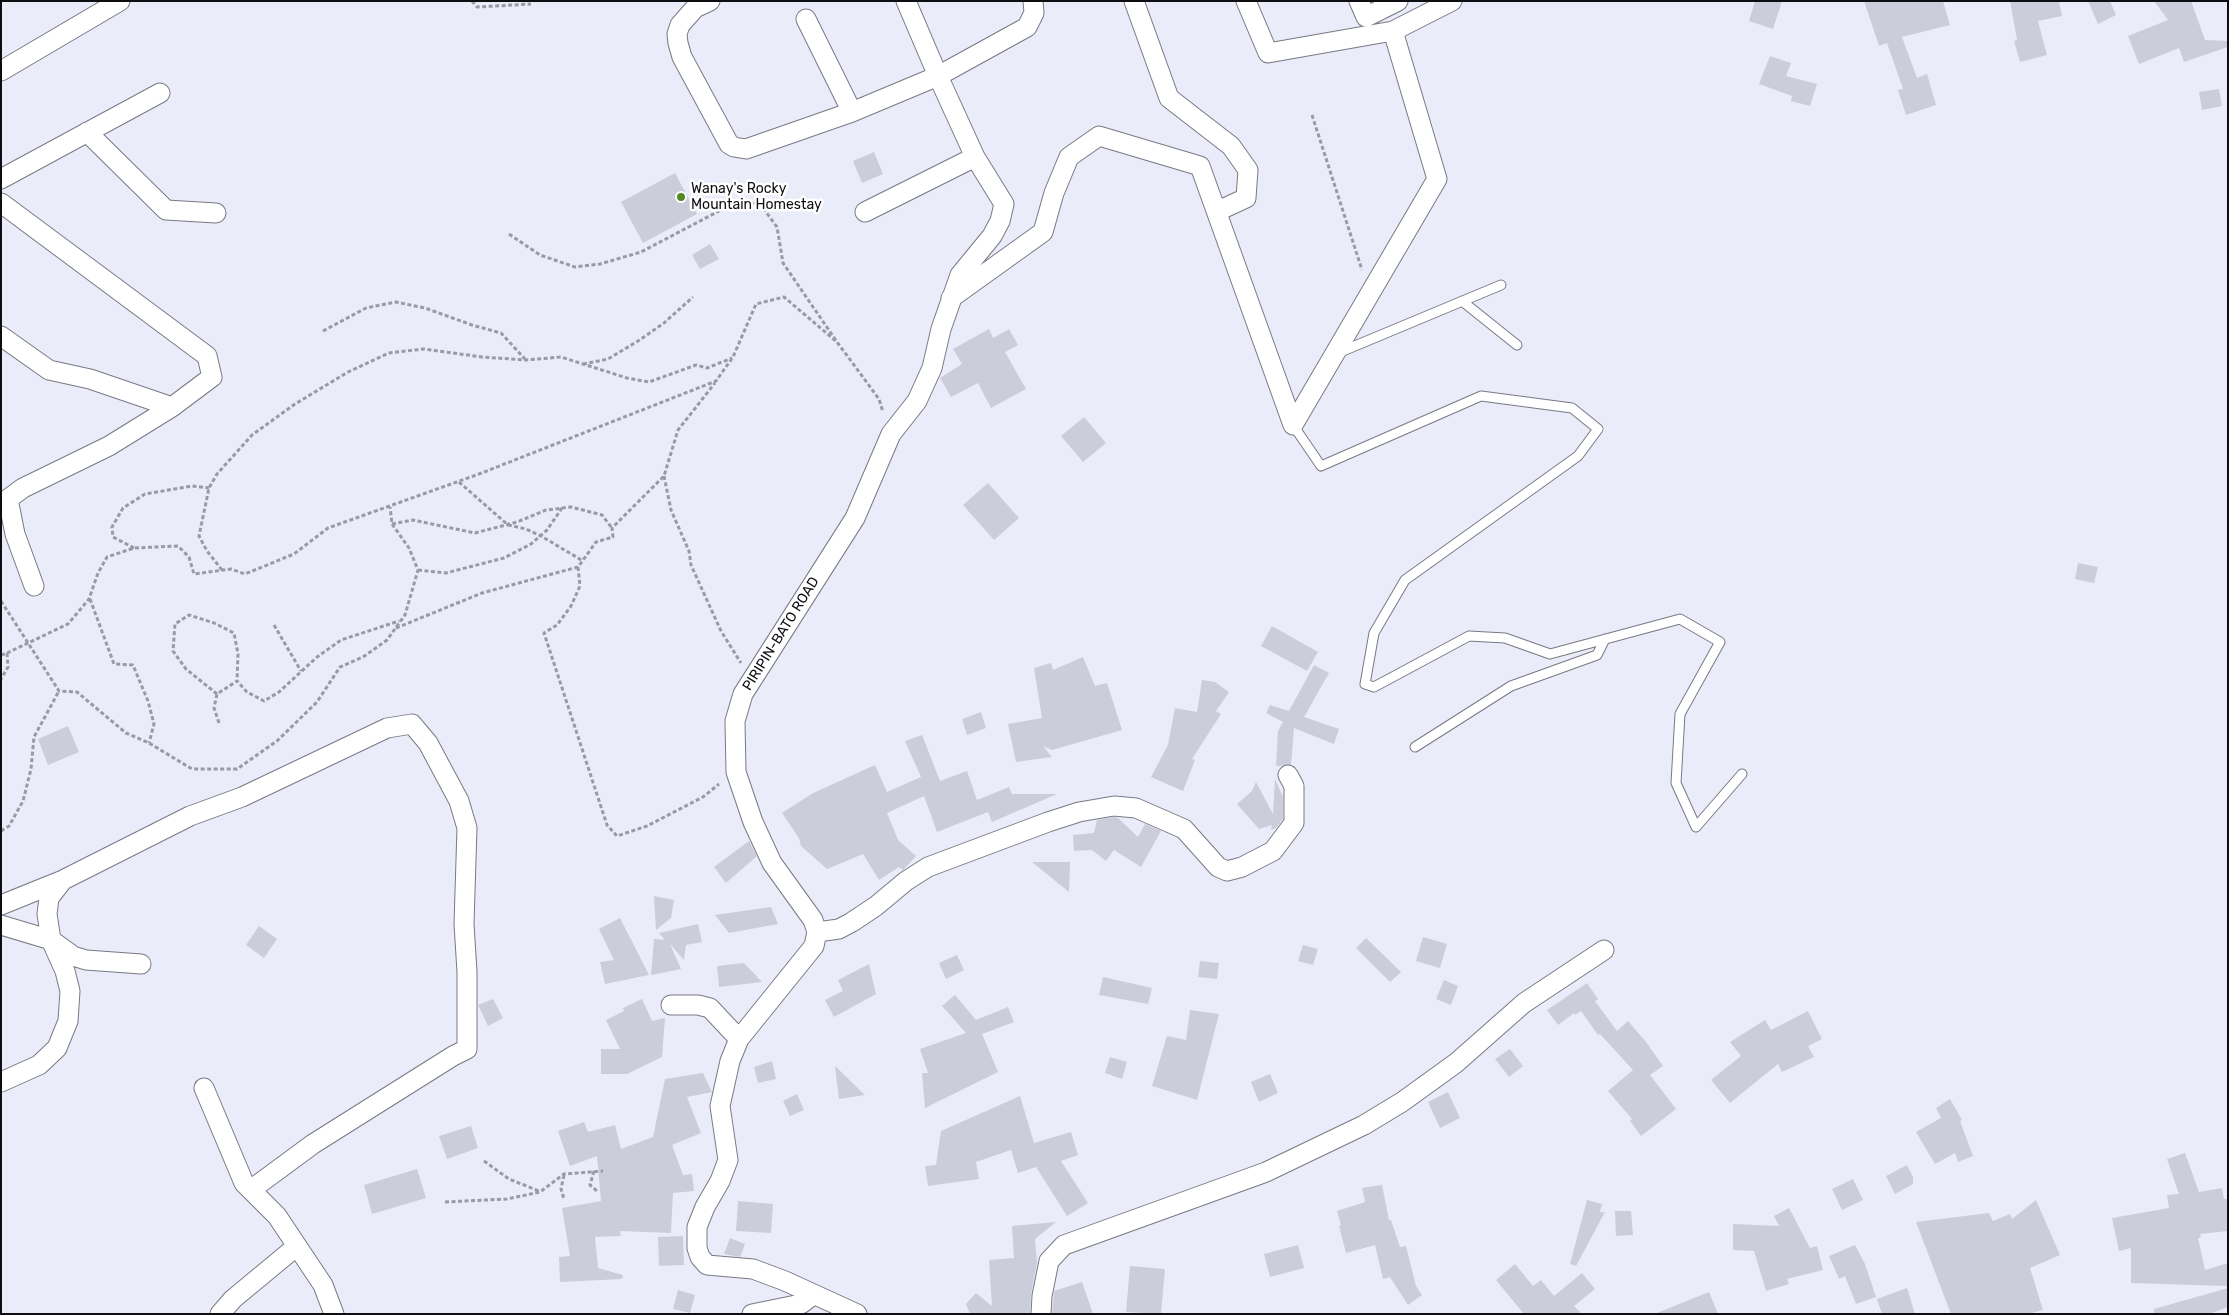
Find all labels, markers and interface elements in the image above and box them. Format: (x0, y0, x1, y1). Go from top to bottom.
place label: Wanay's Rocky Mountain Homestay (691, 181, 822, 213)
marker: Wanay's Rocky Mountain Homestay (675, 191, 687, 203)
street label: PIRIPIN-BATO ROAD (739, 574, 823, 694)

